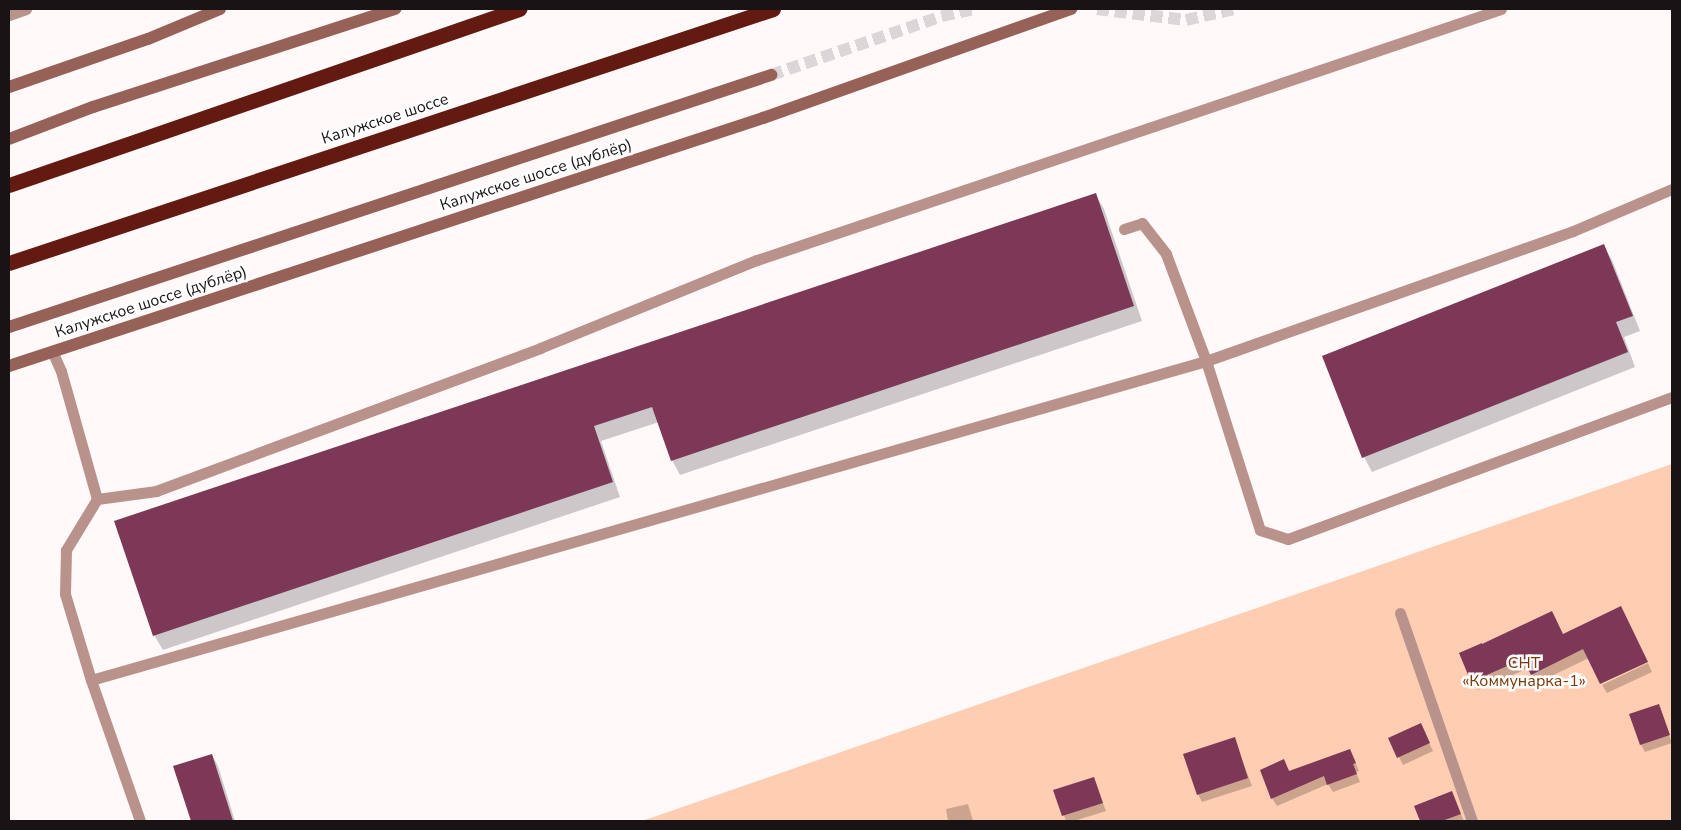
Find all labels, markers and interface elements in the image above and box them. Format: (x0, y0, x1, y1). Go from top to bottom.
street label: Калужское шоссе (319, 89, 451, 149)
street label: Калужское шоссе (дублёр) (438, 135, 634, 215)
street label: Калужское шоссе (дублёр) (53, 262, 249, 342)
park label: СНТ «Коммунарка-1» (1462, 653, 1586, 691)

